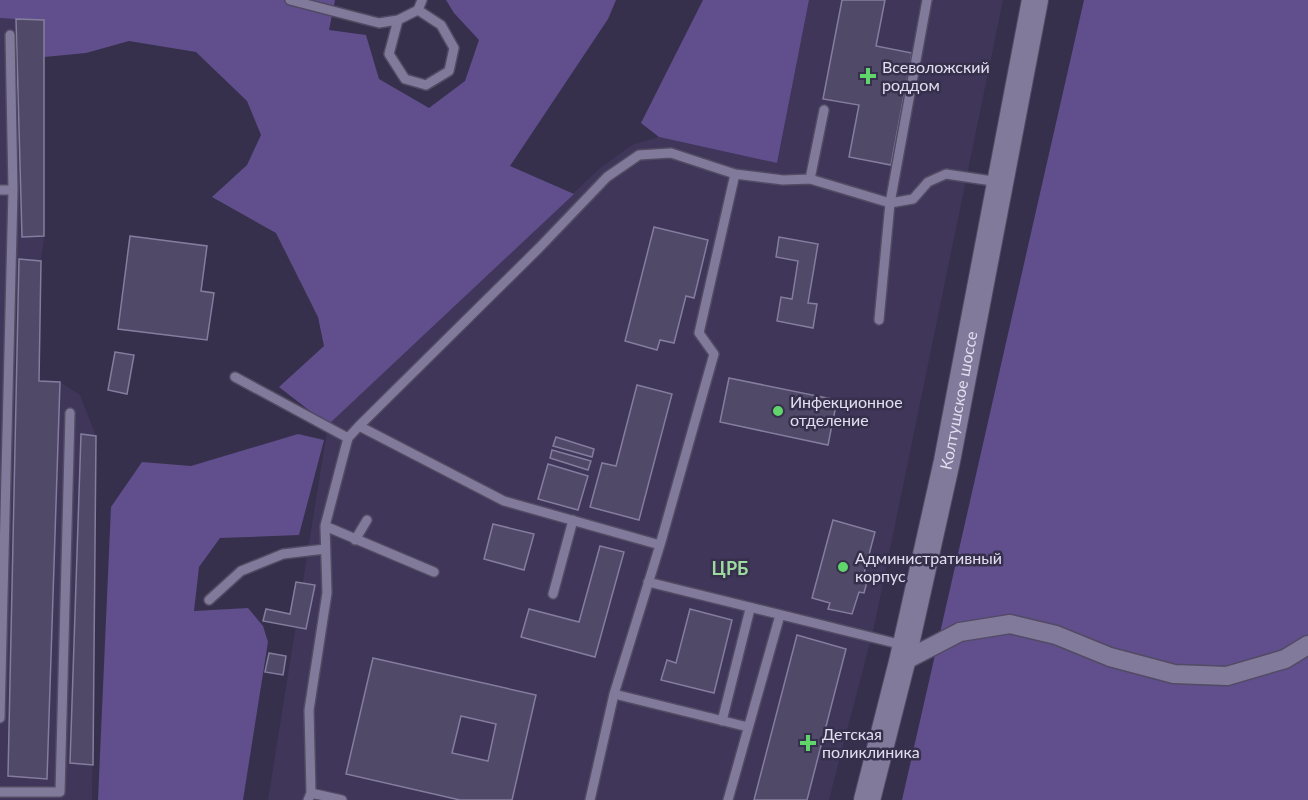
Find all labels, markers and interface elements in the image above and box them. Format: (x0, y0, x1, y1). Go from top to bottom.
place label: Всеволожский роддом (882, 57, 990, 94)
marker: Всеволожский роддом (859, 67, 877, 85)
street label: Колтушское шоссе (935, 329, 981, 472)
place label: Инфекционное отделение (790, 392, 903, 429)
marker: Инфекционное отделение (771, 404, 785, 418)
place label: Административный корпус (855, 548, 1002, 585)
district label: ЦРБ (712, 557, 748, 579)
marker: Административный корпус (836, 560, 850, 574)
place label: Детская поликлиника (822, 724, 920, 761)
marker: Детская поликлиника (799, 734, 817, 752)

